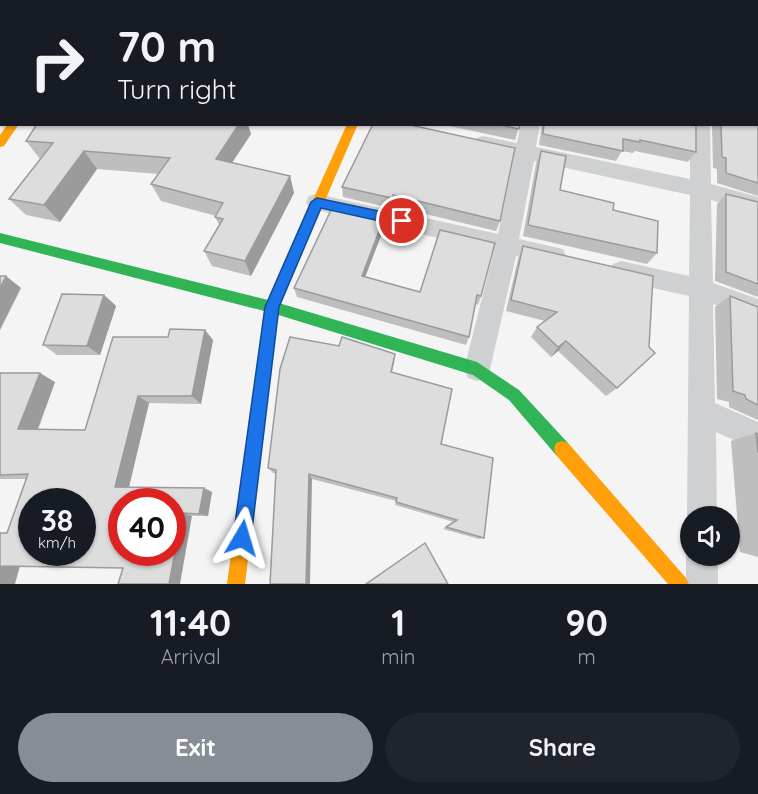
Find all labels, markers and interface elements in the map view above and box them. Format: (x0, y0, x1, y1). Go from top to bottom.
text: 70 m (117, 20, 216, 73)
icon: right (18, 24, 96, 102)
text: Turn right (117, 72, 236, 106)
pin (376, 195, 427, 246)
icon: arrive (385, 204, 418, 237)
speed limit sign: 40 (108, 488, 186, 566)
text: 38 (41, 501, 73, 539)
position arrow (210, 506, 274, 570)
map controls (680, 506, 740, 566)
button: sound (680, 506, 740, 566)
text: km/h (38, 533, 76, 552)
text: 11:40 (150, 600, 231, 645)
text: 1 (391, 600, 405, 645)
text: 90 (565, 600, 608, 645)
text: Arrival (161, 644, 221, 669)
text: min (381, 644, 415, 669)
text: m (578, 644, 596, 669)
button: Exit (18, 713, 373, 782)
button: Share (385, 713, 740, 782)

